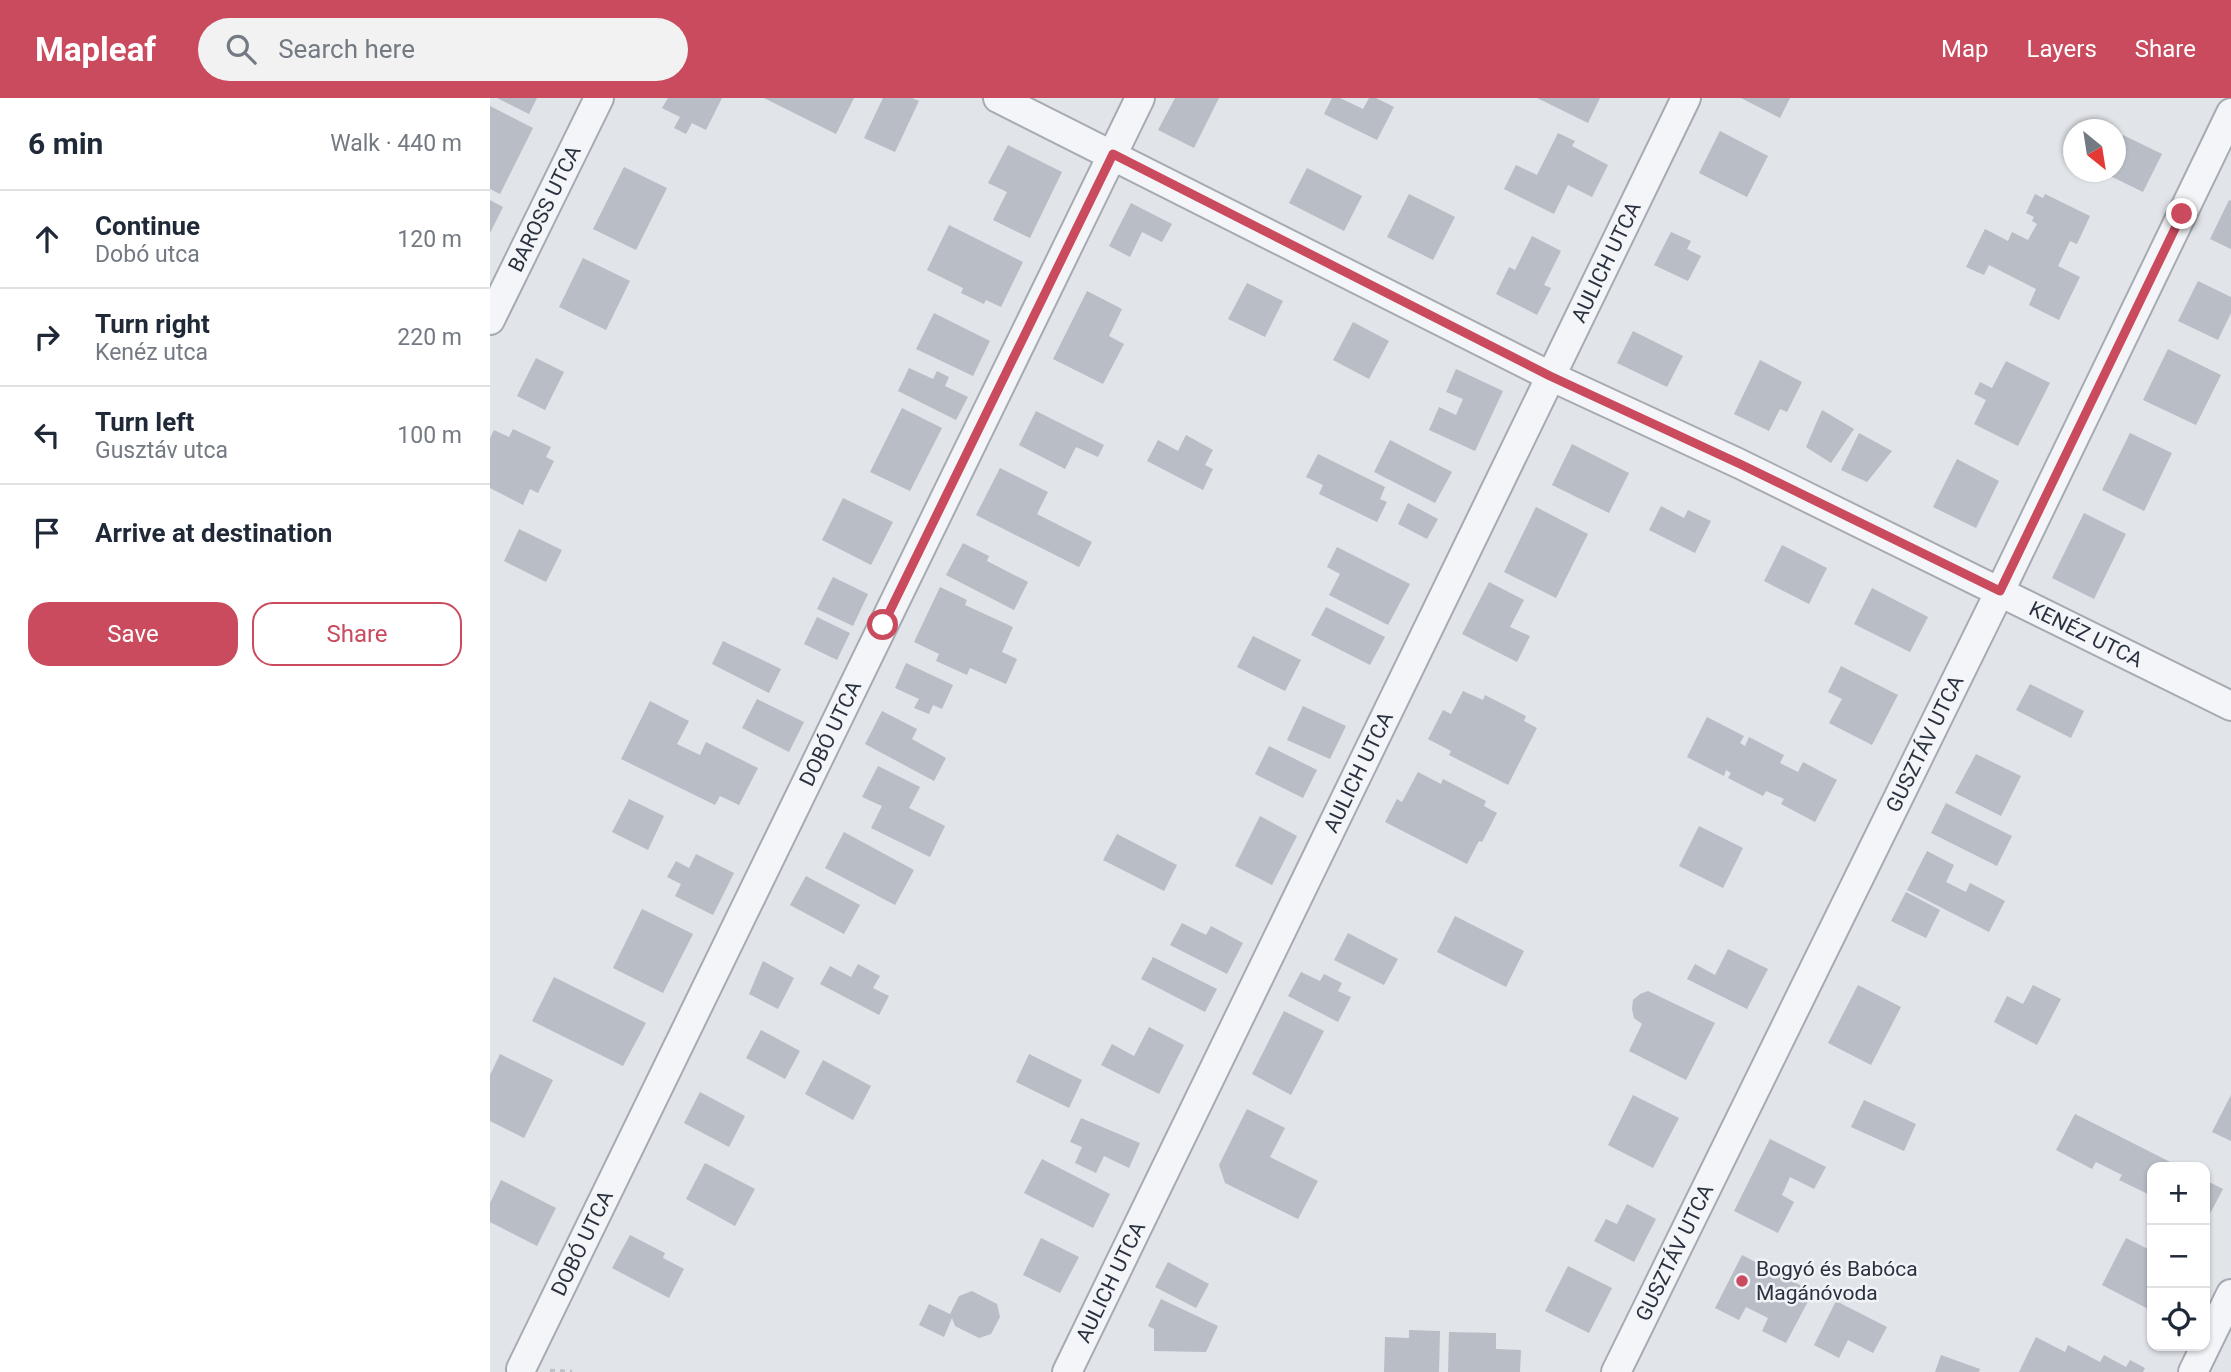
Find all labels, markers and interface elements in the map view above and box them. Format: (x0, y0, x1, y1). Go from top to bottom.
search box (198, 18, 688, 81)
text: Mapleaf (35, 30, 156, 69)
icon: search (222, 30, 260, 68)
text: Search here (278, 34, 415, 64)
text: Map (1941, 35, 1989, 63)
text: Layers (2027, 35, 2097, 63)
text: Share (2135, 35, 2196, 63)
north arrow (2063, 119, 2126, 182)
text: 6 min (28, 126, 103, 161)
text: Walk · 440 m (330, 130, 462, 157)
street label: BAROSS UTCA (504, 141, 586, 276)
street label: AULICH UTCA (1567, 198, 1646, 326)
route end (2166, 198, 2197, 229)
text: Continue (95, 211, 200, 241)
icon: ahead (28, 220, 66, 258)
text: 120 m (397, 226, 462, 253)
text: Dobó utca (95, 241, 200, 268)
text: Turn right (95, 309, 210, 339)
icon: right (28, 318, 66, 356)
text: 220 m (397, 324, 462, 351)
text: Kenéz utca (95, 339, 208, 366)
text: Turn left (95, 407, 194, 437)
icon: left (28, 416, 66, 454)
text: 100 m (397, 422, 462, 449)
text: Gusztáv utca (95, 437, 228, 464)
icon: arrive (28, 514, 66, 552)
text: Arrive at destination (95, 518, 332, 548)
street label: KENÉZ UTCA (2025, 596, 2147, 673)
button: Save (28, 602, 238, 666)
button: Share (252, 602, 462, 666)
route start (867, 609, 898, 640)
street label: GUSZTÁV UTCA (1881, 671, 1969, 816)
street label: DOBÓ UTCA (795, 676, 866, 790)
street label: AULICH UTCA (1319, 707, 1398, 836)
map controls (2147, 1162, 2210, 1351)
button: + (2147, 1162, 2210, 1225)
street label: GUSZTÁV UTCA (1631, 1180, 1719, 1325)
street label: DOBÓ UTCA (546, 1186, 618, 1300)
street label: AULICH UTCA (1071, 1217, 1150, 1346)
button: − (2147, 1225, 2210, 1288)
place label: Bogyó és Babóca Magánóvoda (1756, 1257, 1918, 1305)
marker: Bogyó és Babóca Magánóvoda (1734, 1273, 1750, 1289)
button: locate (2147, 1288, 2210, 1351)

